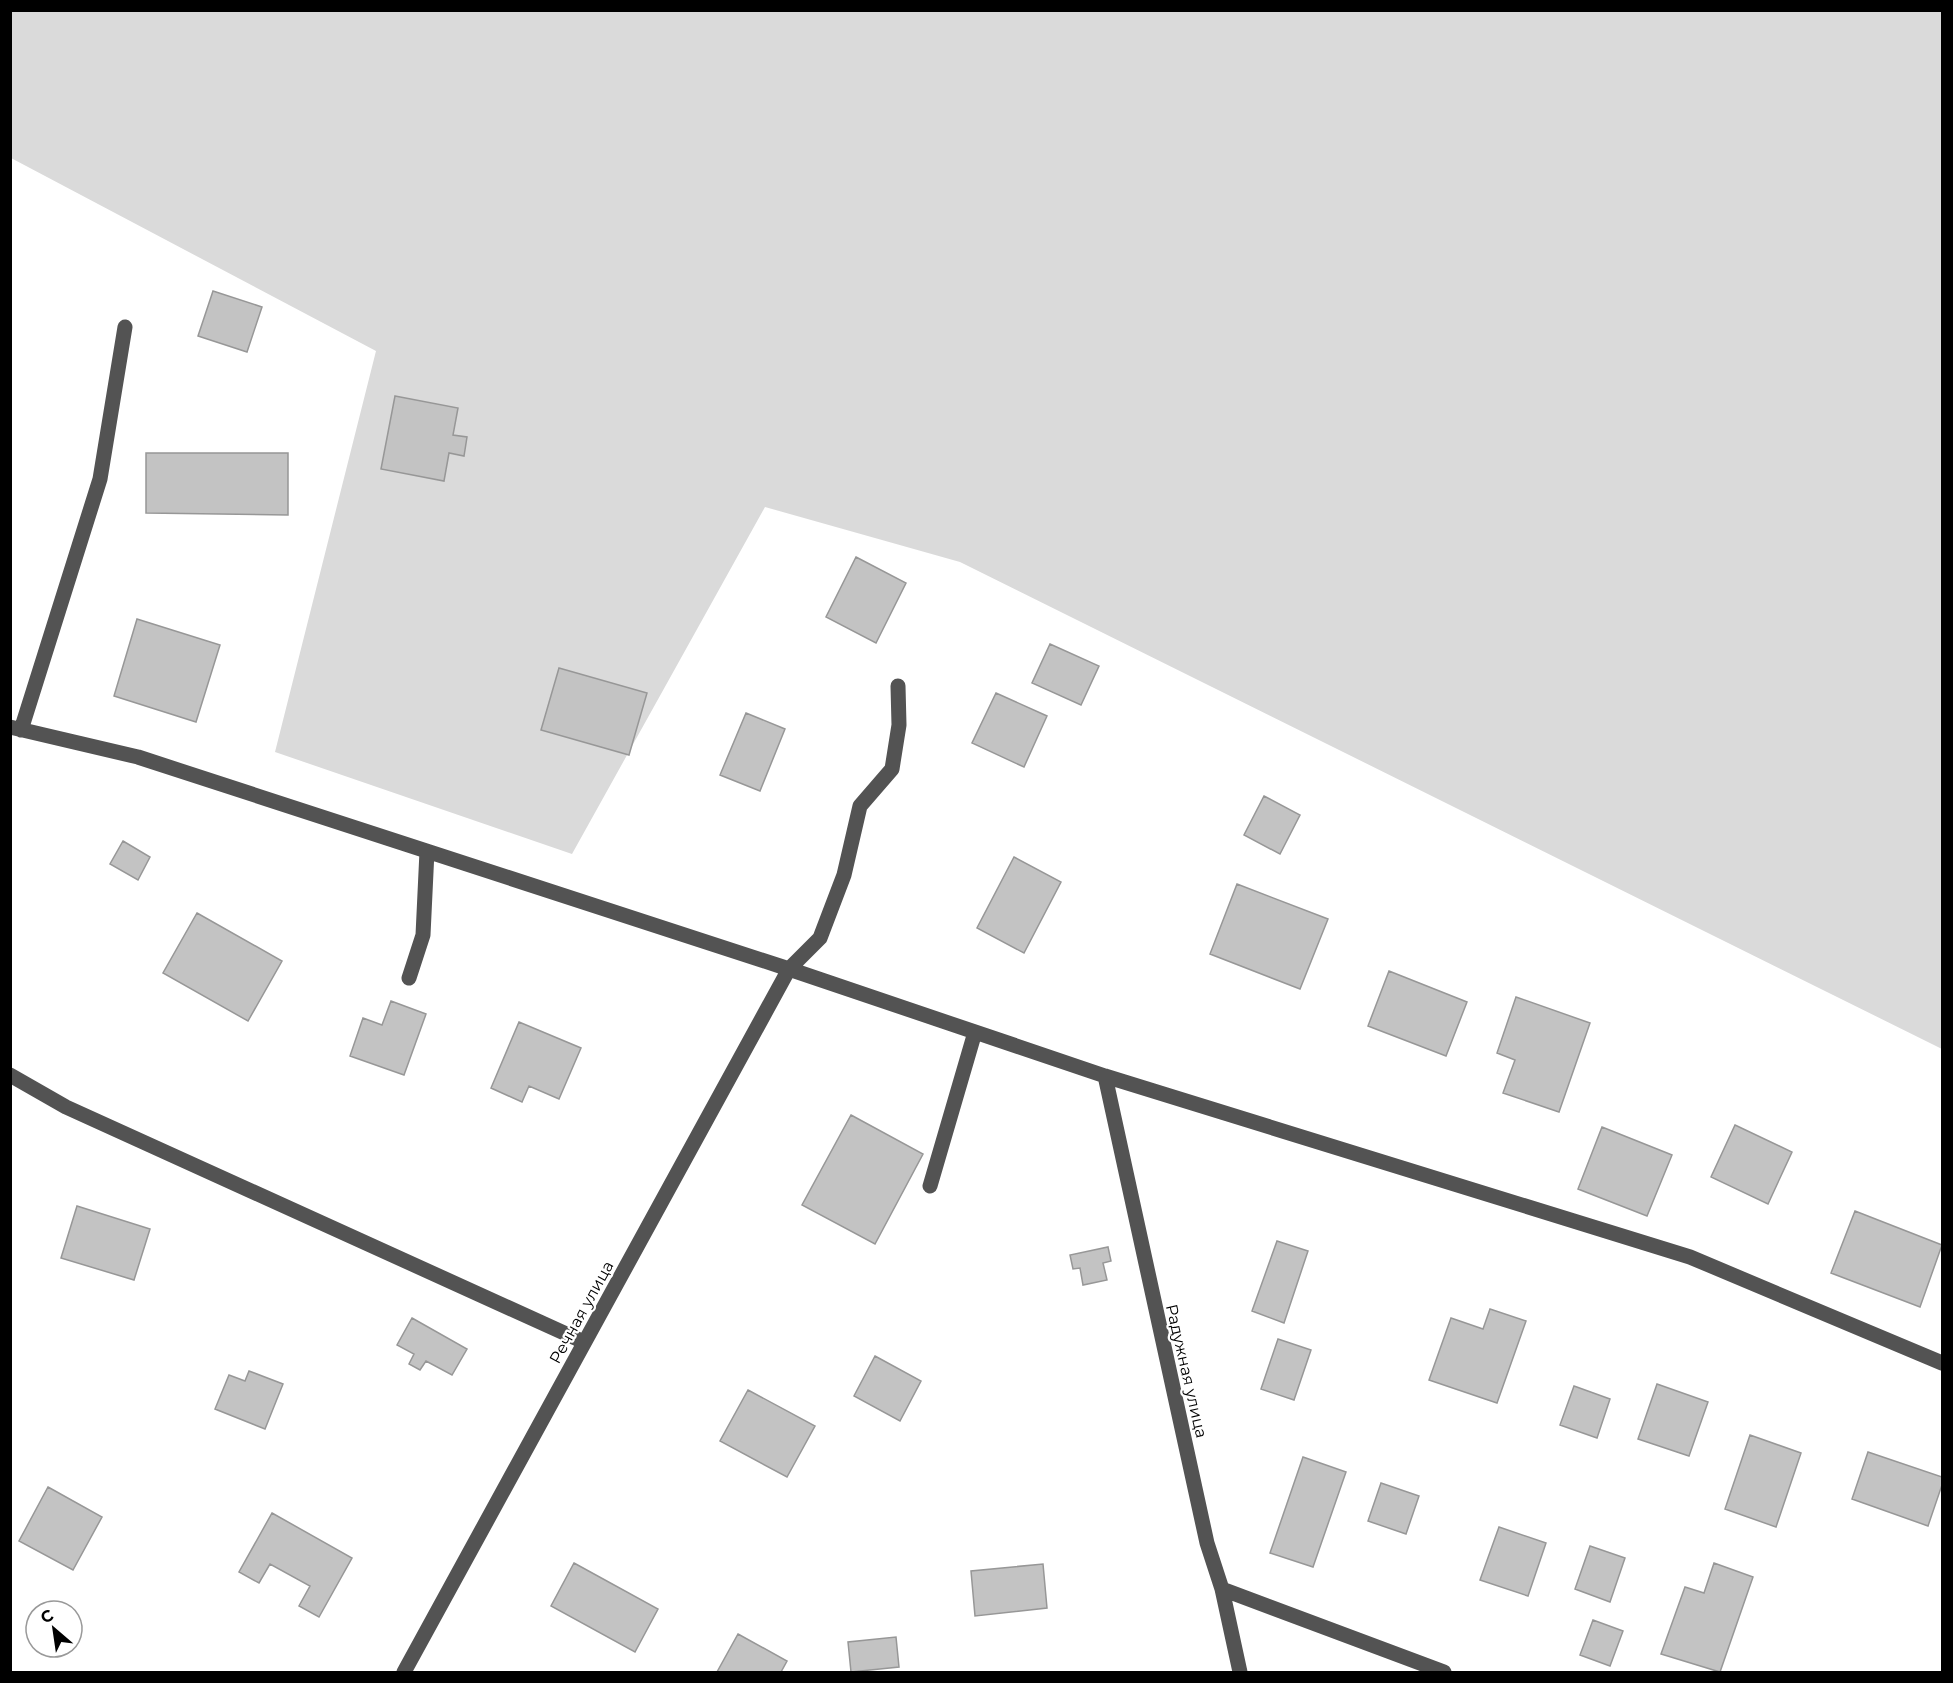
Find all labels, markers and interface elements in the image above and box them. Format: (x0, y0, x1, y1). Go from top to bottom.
street label: Речная улица (545, 1258, 618, 1367)
street label: Радужная улица (1162, 1302, 1211, 1440)
north arrow (24, 1599, 84, 1659)
text: С (37, 1605, 57, 1627)

